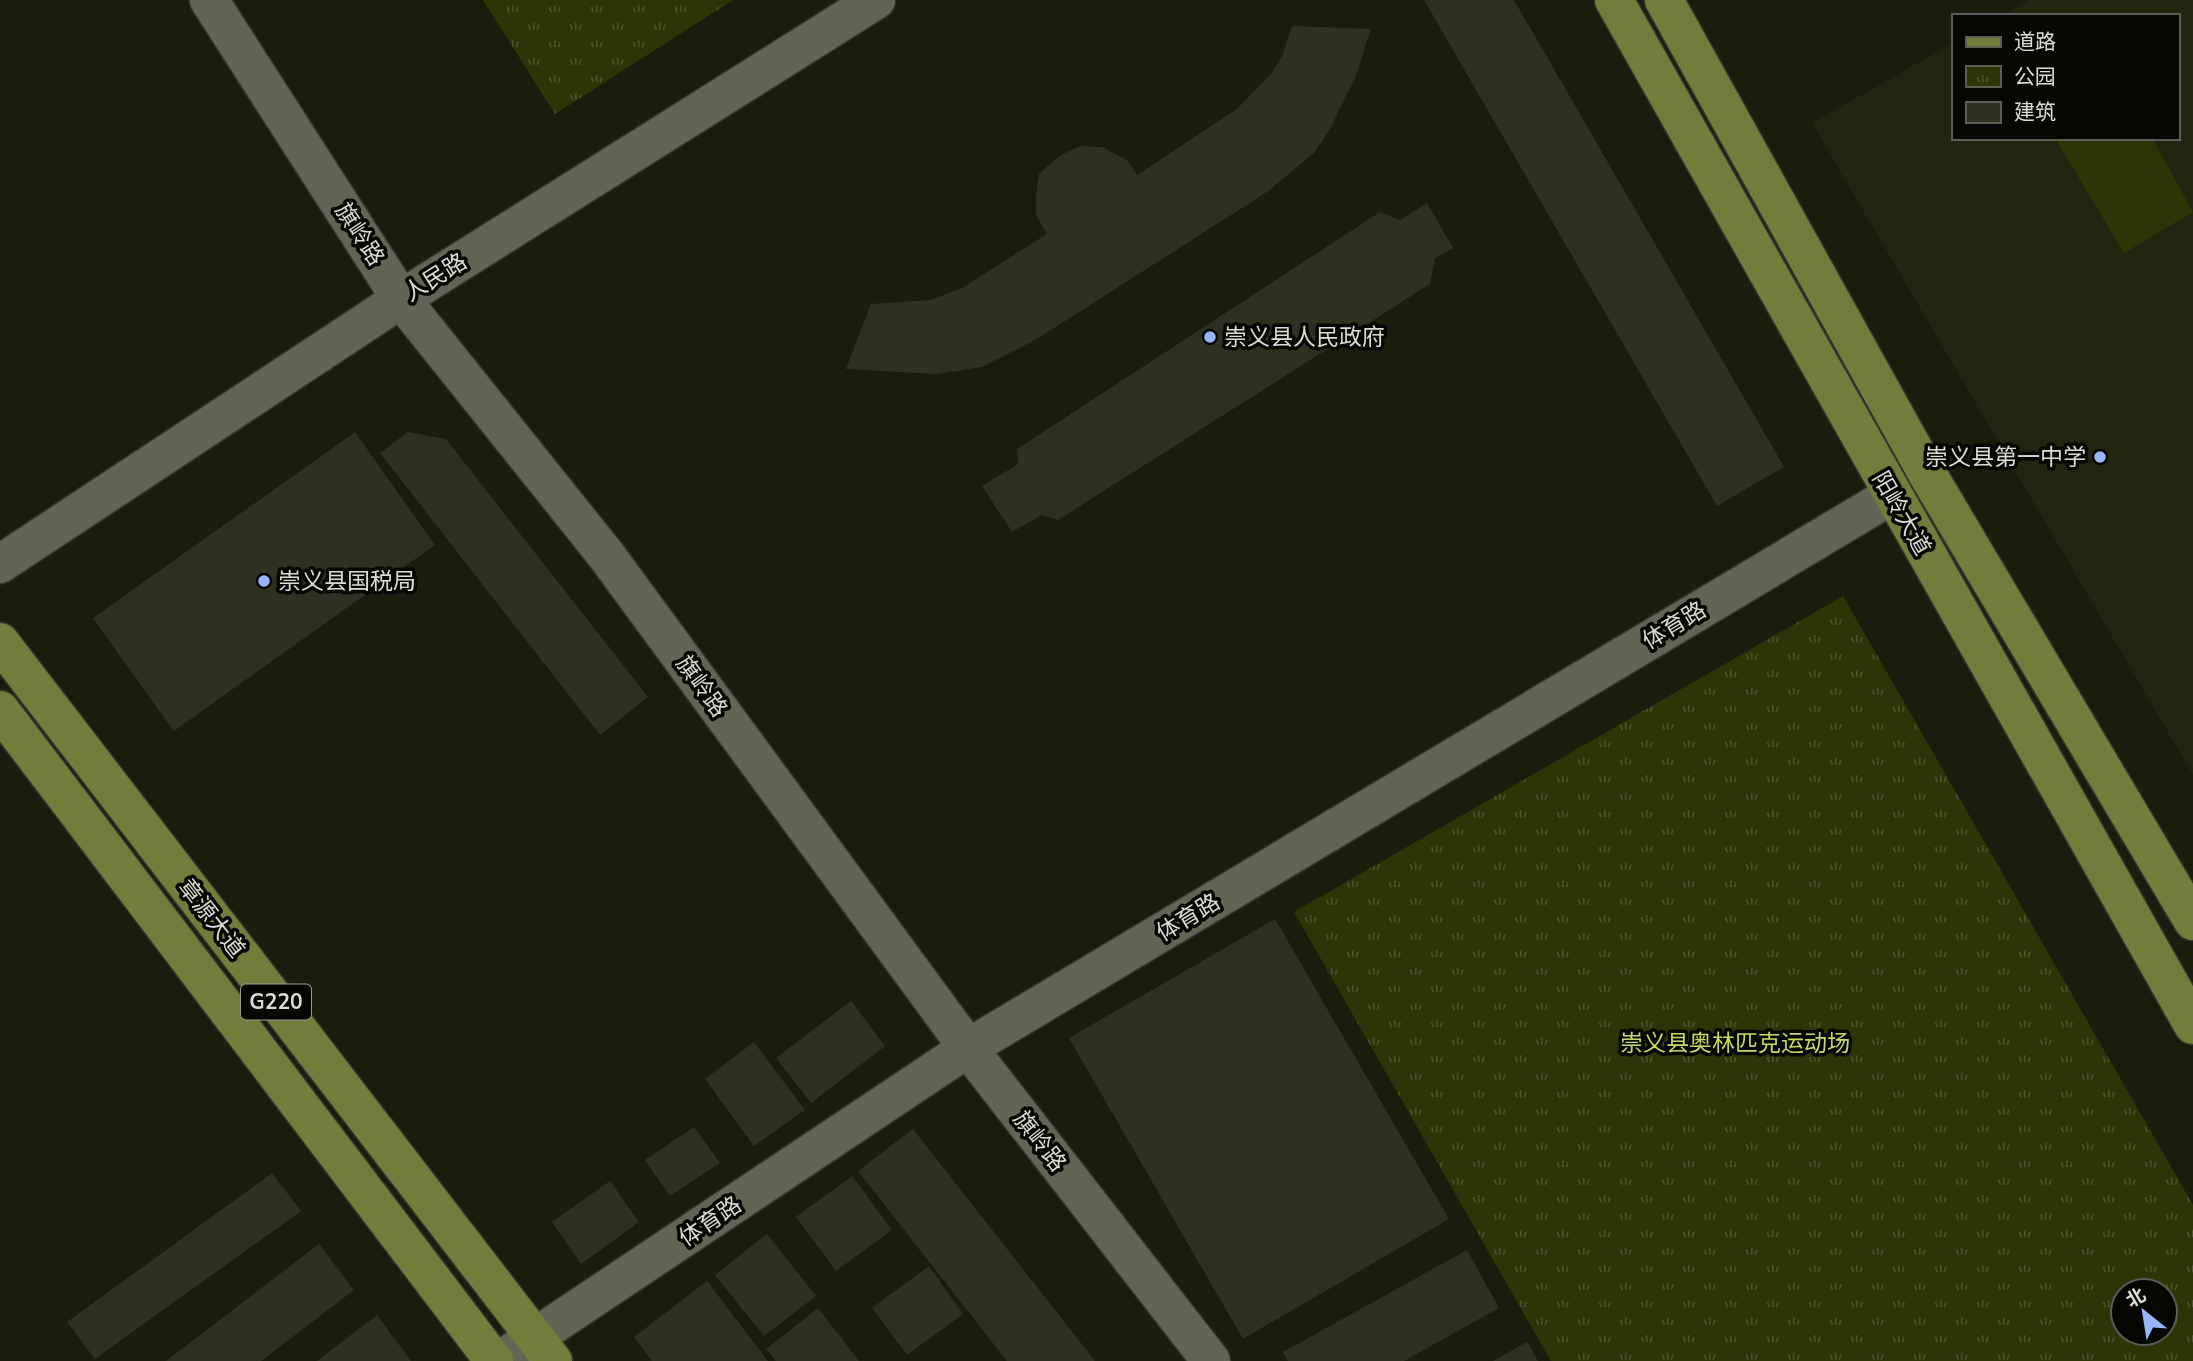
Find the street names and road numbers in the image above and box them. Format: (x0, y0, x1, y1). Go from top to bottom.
street label: 旗岭路 (328, 197, 391, 272)
street label: 人民路 (398, 246, 473, 309)
street label: 阳岭大道 (1865, 466, 1938, 561)
street label: 体育路 (1637, 594, 1712, 656)
street label: 旗岭路 (669, 649, 734, 723)
street label: 章源大道 (171, 873, 252, 964)
street label: 体育路 (1151, 886, 1226, 948)
road number: G220 (241, 984, 311, 1020)
street label: 旗岭路 (1006, 1105, 1073, 1178)
street label: 体育路 (673, 1189, 748, 1254)

